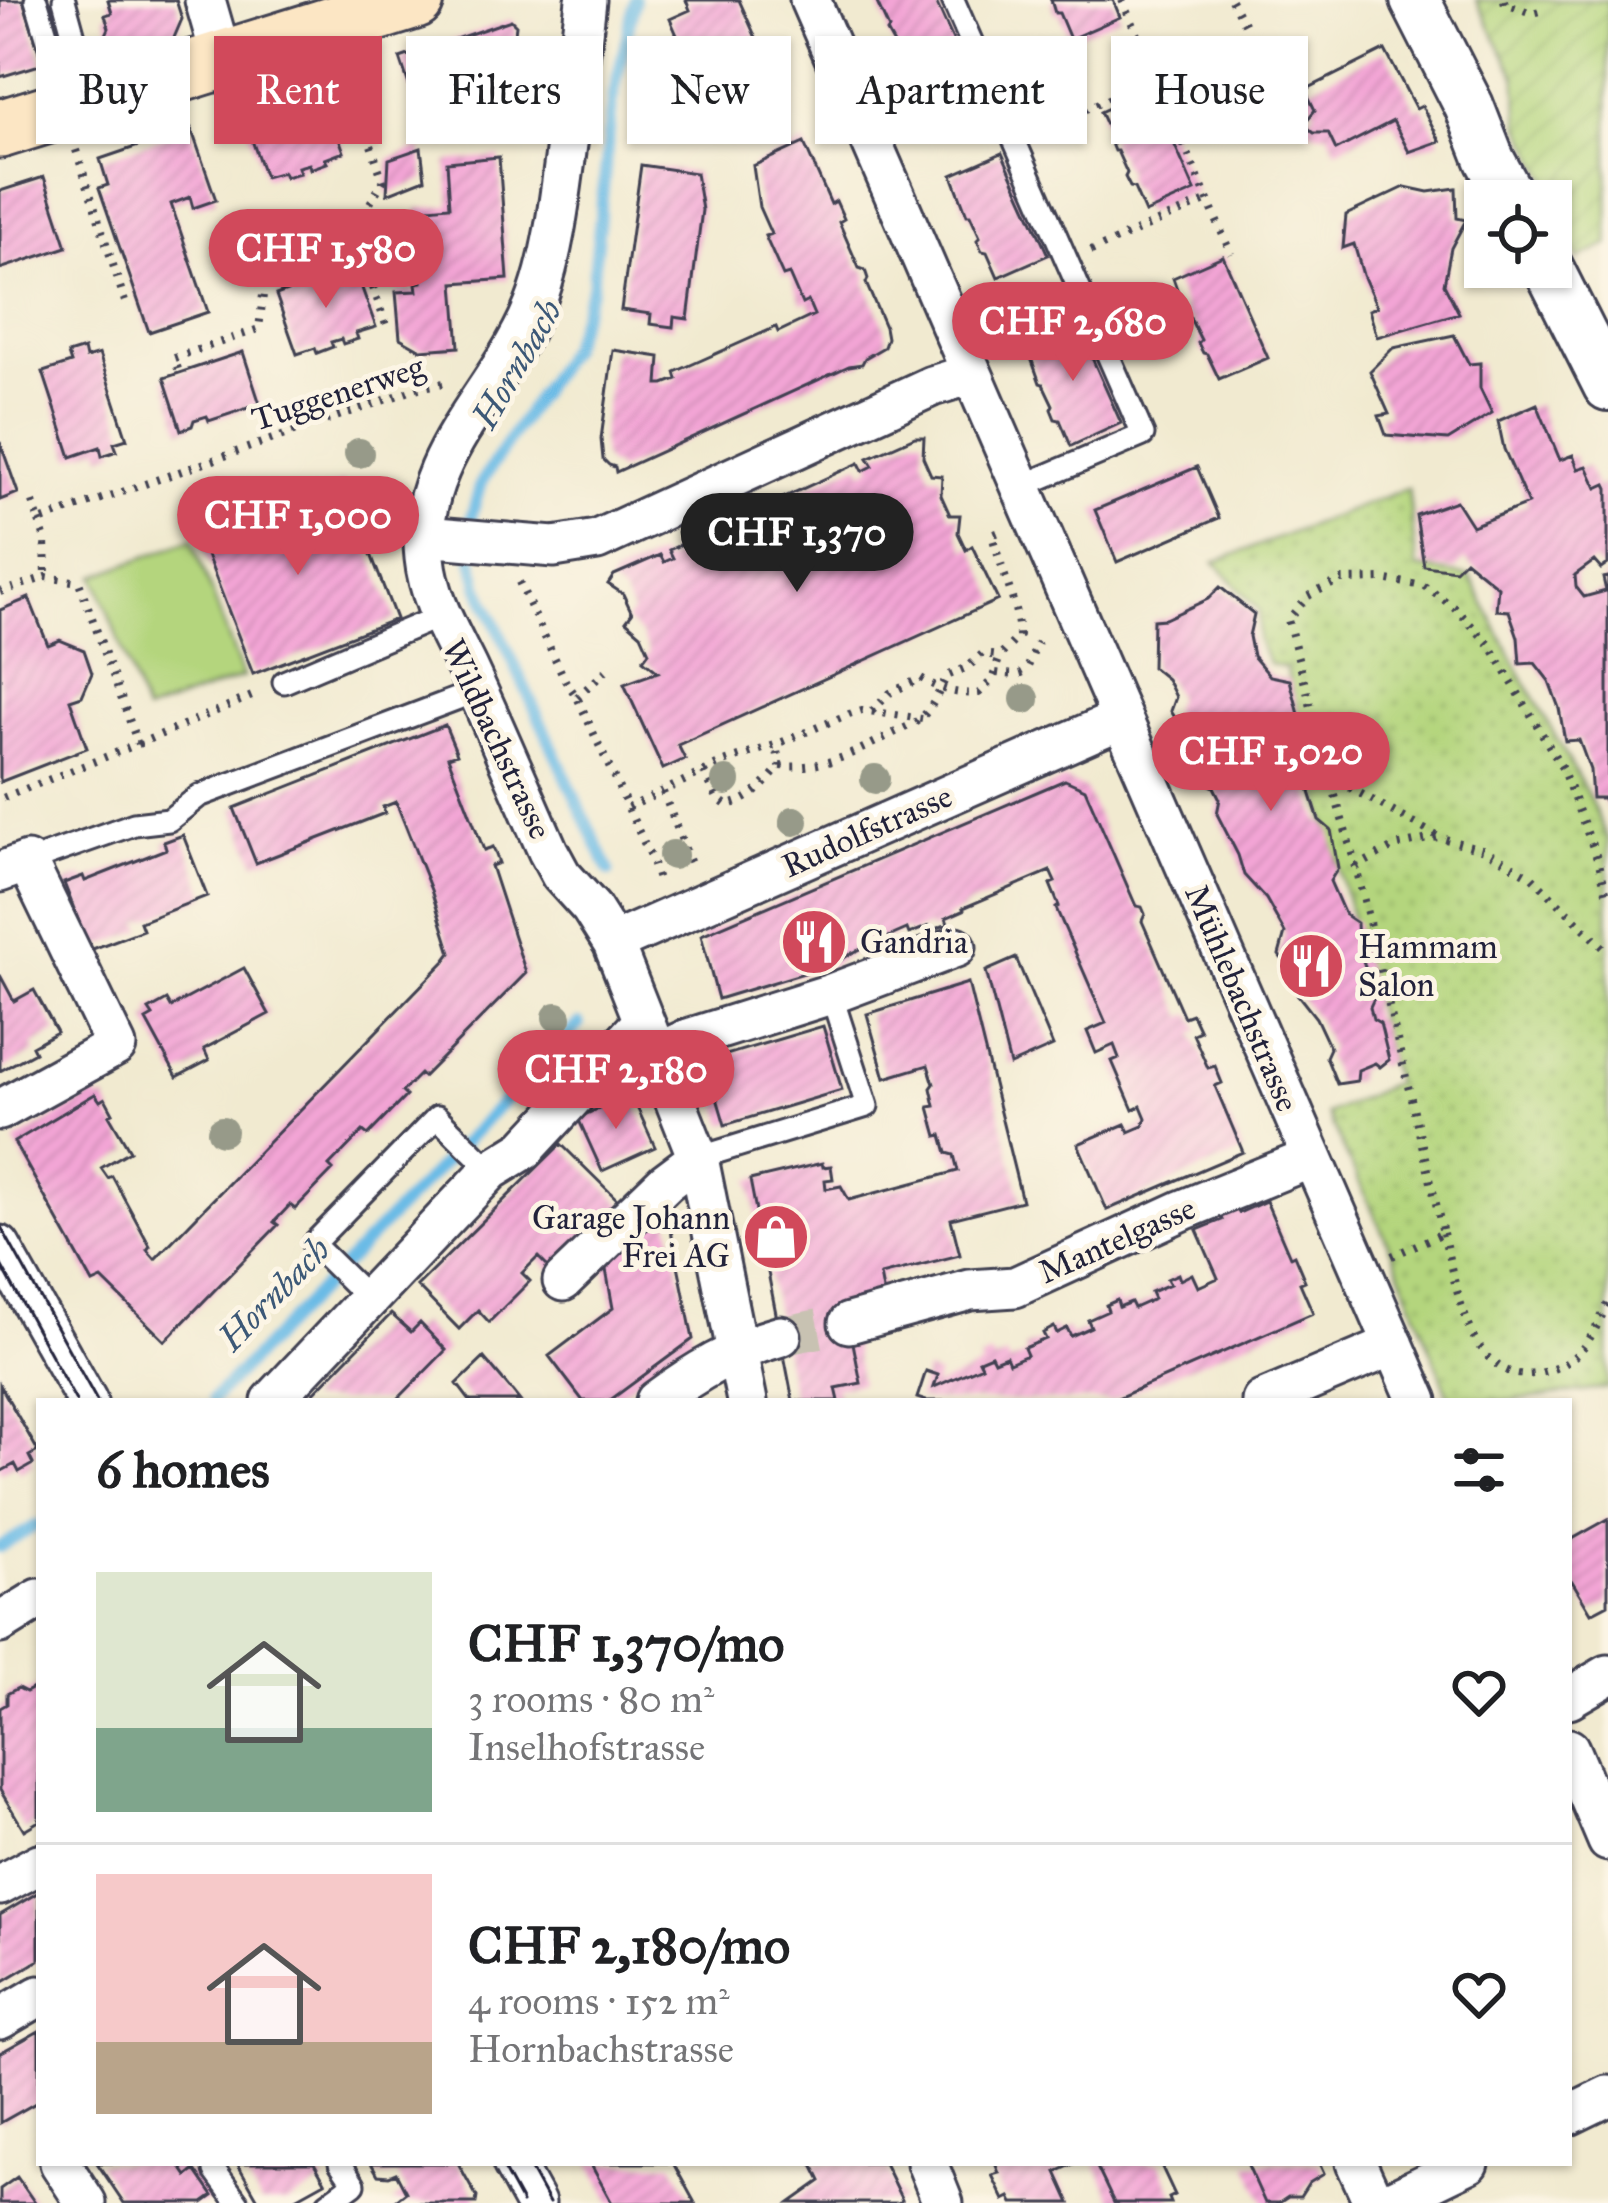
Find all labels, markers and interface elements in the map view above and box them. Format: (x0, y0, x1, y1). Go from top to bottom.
chip: Buy (36, 36, 190, 144)
chip: Rent (214, 36, 382, 144)
chip: Filters (406, 36, 603, 144)
chip: New (627, 36, 791, 144)
chip: Apartment (815, 36, 1087, 144)
chip: House (1111, 36, 1308, 144)
map controls (1464, 180, 1572, 288)
button: locate (1464, 180, 1572, 288)
pin: CHF 1,580 (189, 209, 463, 311)
text: CHF 1,580 (236, 224, 416, 272)
pin: CHF 2,680 (936, 282, 1210, 384)
water label: Hornbach (462, 292, 572, 437)
text: CHF 2,680 (979, 297, 1167, 345)
street label: Tuggenerweg (247, 346, 430, 440)
pin: CHF 1,000 (161, 476, 435, 578)
text: CHF 1,000 (204, 491, 392, 539)
pin: CHF 1,370 (660, 493, 934, 595)
text: CHF 1,370 (708, 508, 886, 556)
street label: Wildbachstrasse (433, 633, 561, 845)
pin: CHF 1,020 (1134, 712, 1408, 814)
text: CHF 1,020 (1179, 727, 1363, 775)
street label: Rudolfstrasse (776, 776, 958, 886)
street label: Mühlebachstrasse (1176, 879, 1308, 1117)
restaurant icon: Gandria (779, 907, 849, 977)
place label: Gandria (860, 922, 968, 962)
place label: Hammam Salon (1358, 927, 1498, 1005)
restaurant icon: Hammam Salon (1276, 931, 1346, 1001)
pin: CHF 2,180 (479, 1030, 753, 1132)
text: CHF 2,180 (524, 1045, 708, 1093)
street label: Mantelgasse (1033, 1188, 1201, 1292)
place label: Garage Johann Frei AG (532, 1198, 730, 1276)
shop icon: Garage Johann Frei AG (741, 1202, 811, 1272)
water label: Hornbach (208, 1228, 339, 1361)
icon: filters (1446, 1437, 1512, 1503)
text: 6 homes (96, 1439, 270, 1501)
text: CHF 1,370/mo (468, 1613, 784, 1675)
icon: home (192, 1620, 336, 1764)
icon: heart (1446, 1659, 1512, 1725)
text: 3 rooms · 80 m² (468, 1675, 714, 1723)
text: Inselhofstrasse (468, 1723, 705, 1771)
text: CHF 2,180/mo (468, 1915, 790, 1977)
icon: home (192, 1922, 336, 2066)
icon: heart (1446, 1961, 1512, 2027)
text: 4 rooms · 152 m² (468, 1977, 730, 2025)
text: Hornbachstrasse (468, 2025, 734, 2073)

